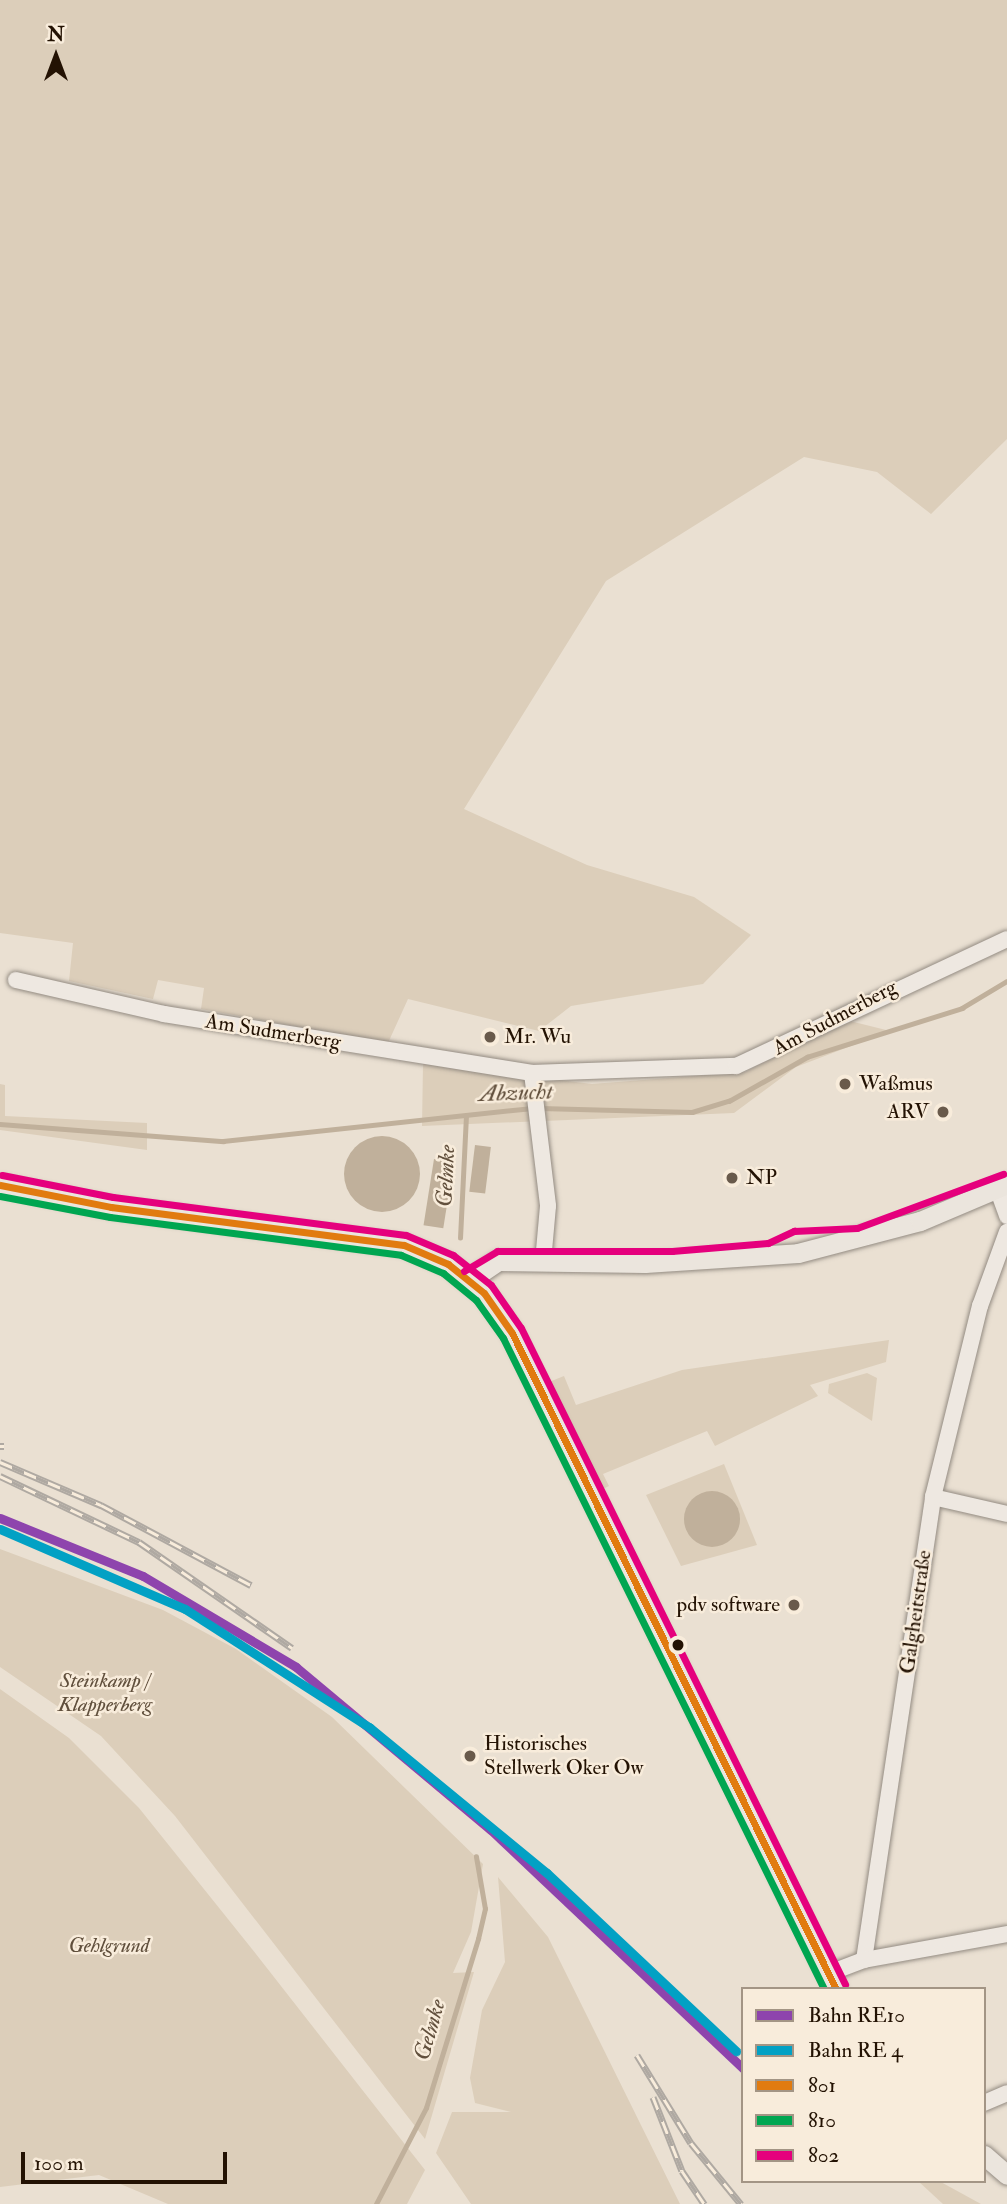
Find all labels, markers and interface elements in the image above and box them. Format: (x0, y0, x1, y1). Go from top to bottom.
north arrow (21, 21, 91, 91)
text: N (47, 23, 65, 47)
street label: Am Sudmerberg (769, 975, 901, 1061)
street label: Am Sudmerberg (203, 1009, 343, 1055)
place label: Mr. Wu (504, 1024, 571, 1050)
marker: Mr. Wu (482, 1029, 498, 1045)
place label: Waßmus (859, 1071, 933, 1097)
marker: Waßmus (837, 1076, 853, 1092)
water label: Abzucht (479, 1078, 553, 1108)
place label: ARV (887, 1099, 929, 1125)
marker: ARV (935, 1104, 951, 1120)
water label: Gelmke (431, 1144, 461, 1208)
place label: NP (746, 1165, 777, 1191)
marker: NP (724, 1170, 740, 1186)
street label: Galgheitstraße (895, 1549, 937, 1675)
place label: pdv software (677, 1592, 780, 1618)
marker: pdv software (786, 1597, 802, 1613)
unlabelled marker (671, 1638, 685, 1652)
park label: Steinkamp / Klapperberg (58, 1668, 152, 1718)
place label: Historisches Stellwerk Oker Ow (484, 1731, 643, 1781)
marker: Historisches Stellwerk Oker Ow (462, 1748, 478, 1764)
park label: Gehlgrund (68, 1933, 150, 1959)
legend (741, 1987, 986, 2183)
water label: Gelmke (408, 1996, 452, 2064)
text: Bahn RE10 (808, 2002, 905, 2029)
text: Bahn RE 4 (808, 2037, 903, 2064)
text: 801 (808, 2072, 836, 2099)
text: 810 (808, 2107, 836, 2134)
scale bar (24, 2138, 231, 2182)
text: 802 (808, 2142, 839, 2169)
text: 100 m (34, 2150, 84, 2177)

